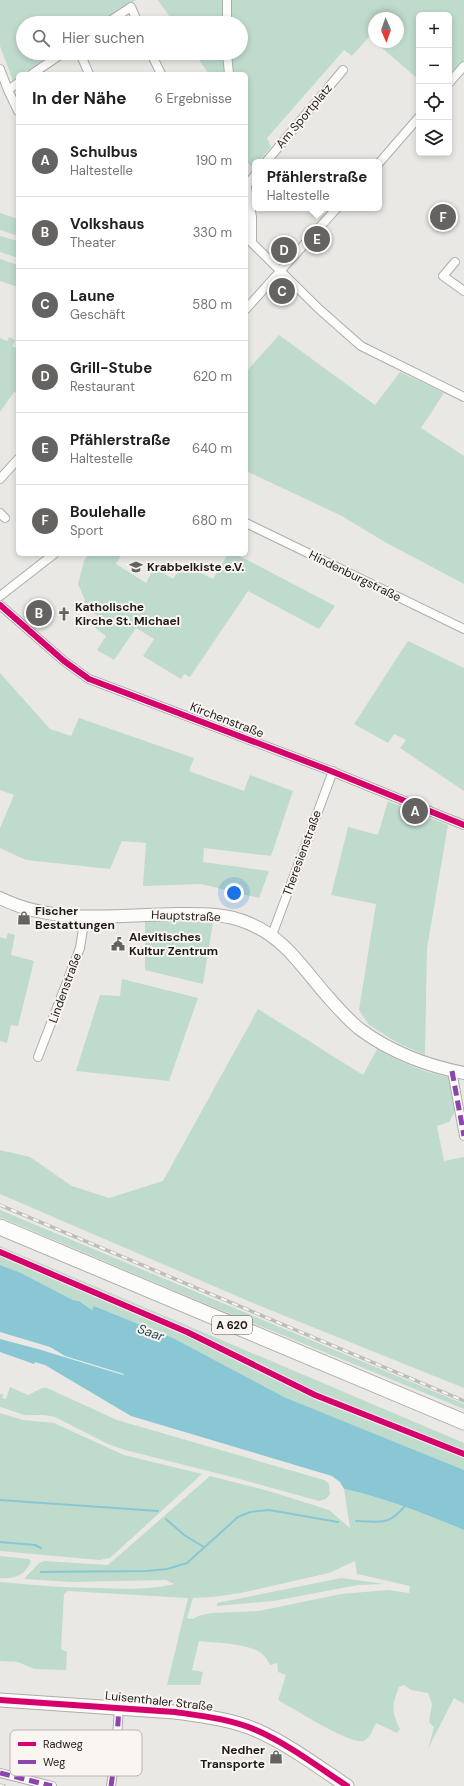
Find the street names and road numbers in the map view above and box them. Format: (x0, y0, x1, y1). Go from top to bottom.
street label: Am Sportplatz (272, 80, 336, 152)
street label: Hindenburgstraße (306, 547, 404, 605)
street label: Kirchenstraße (188, 699, 266, 741)
street label: Theresienstraße (279, 808, 325, 898)
street label: Hauptstraße (151, 907, 221, 925)
street label: Lindenstraße (45, 951, 85, 1025)
road number: A 620 (212, 1316, 252, 1334)
street label: Luisenthaler Straße (104, 1687, 214, 1715)

